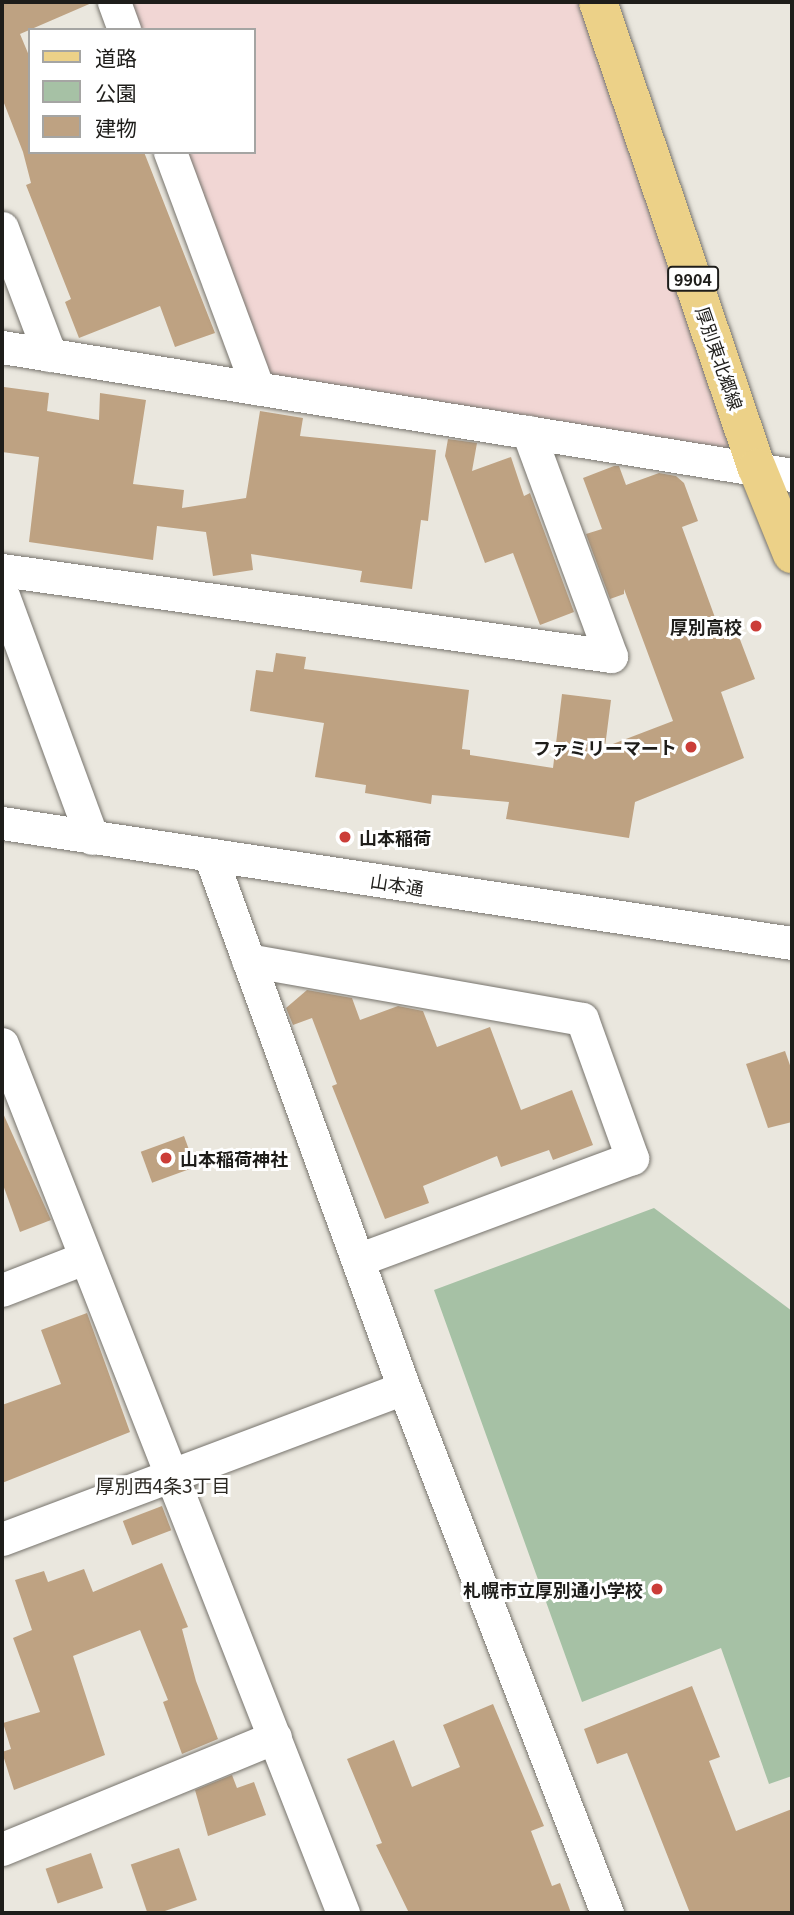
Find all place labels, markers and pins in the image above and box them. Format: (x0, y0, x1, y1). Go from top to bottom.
place label: 厚別高校 (670, 615, 742, 637)
marker: 厚別高校 (748, 618, 764, 634)
place label: ファミリーマート (533, 736, 677, 758)
marker: ファミリーマート (683, 739, 699, 755)
place label: 山本稲荷 (359, 826, 431, 848)
marker: 山本稲荷 (337, 829, 353, 845)
place label: 山本稲荷神社 (180, 1147, 288, 1169)
marker: 山本稲荷神社 (158, 1150, 174, 1166)
place label: 札幌市立厚別通小学校 (463, 1578, 643, 1600)
marker: 札幌市立厚別通小学校 (649, 1581, 665, 1597)

